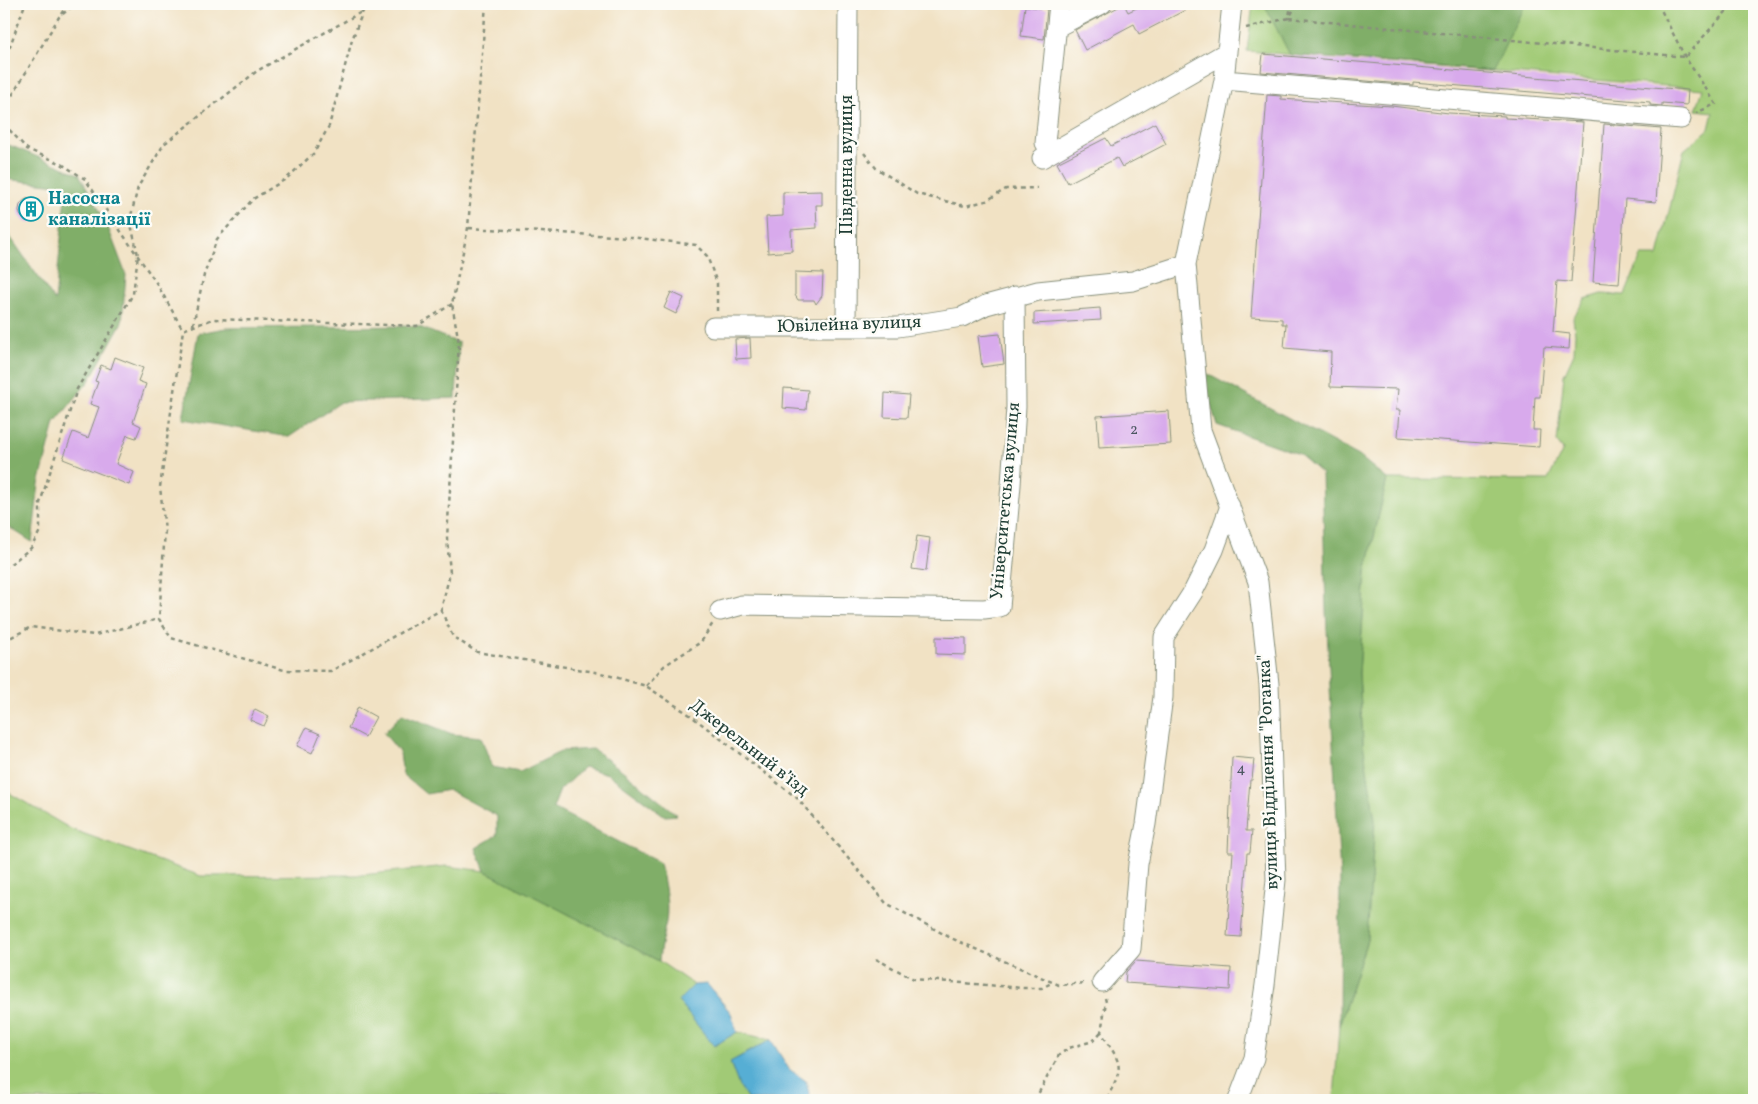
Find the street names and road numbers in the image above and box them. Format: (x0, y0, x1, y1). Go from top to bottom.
street label: Південна вулиця (835, 95, 860, 235)
street label: Ювілейна вулиця (776, 310, 922, 340)
street label: Університетська вулиця (985, 401, 1027, 601)
street label: вулиця Відділення "Роганка" (1252, 654, 1286, 890)
street label: Джерельний в’їзд (684, 693, 814, 803)

